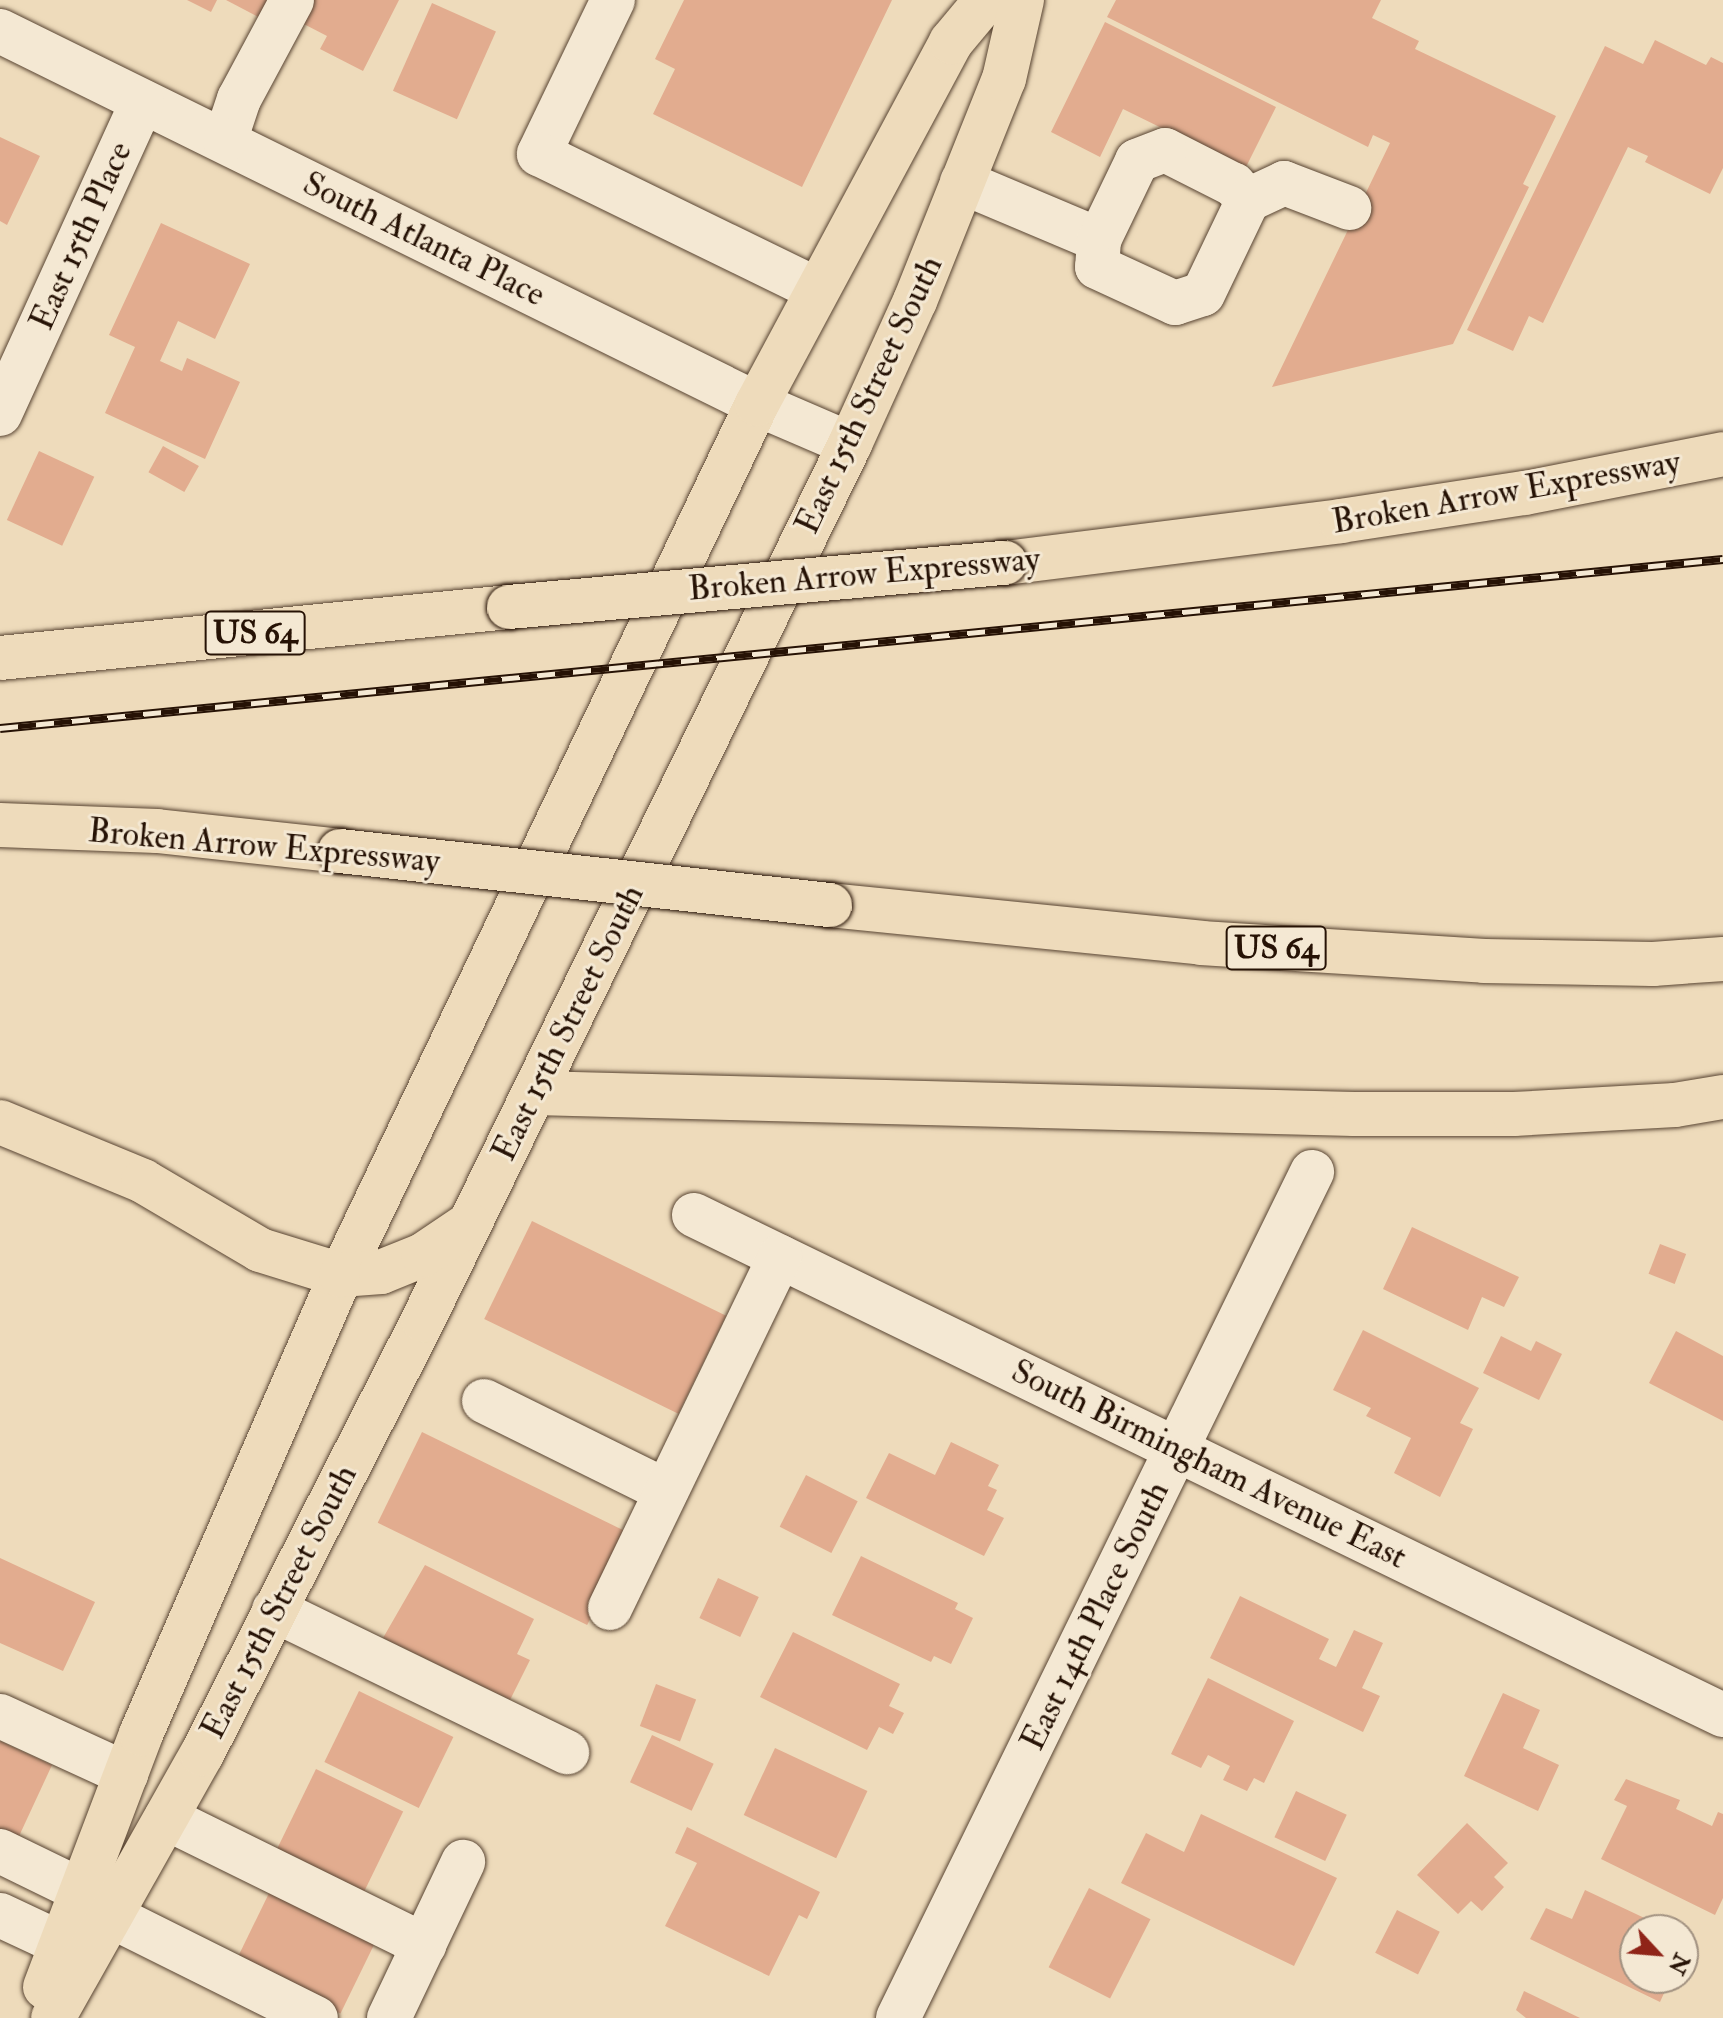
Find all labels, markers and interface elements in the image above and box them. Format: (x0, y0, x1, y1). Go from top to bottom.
street label: East 15th Place (21, 136, 141, 336)
street label: South Atlanta Place (296, 163, 552, 315)
street label: East 15th Street South (787, 250, 951, 540)
street label: Broken Arrow Expressway (1329, 441, 1683, 543)
street label: Broken Arrow Expressway (686, 538, 1042, 610)
road number: US 64 (203, 605, 307, 661)
street label: Broken Arrow Expressway (86, 810, 442, 882)
street label: East 15th Street South (483, 878, 653, 1168)
road number: US 64 (1224, 920, 1328, 976)
street label: South Birmingham Avenue East (1005, 1350, 1413, 1578)
street label: East 15th Street South (192, 1458, 366, 1746)
street label: East 14th Place South (1012, 1475, 1178, 1757)
north arrow (1619, 1914, 1699, 1994)
text: N (1662, 1949, 1696, 1979)

